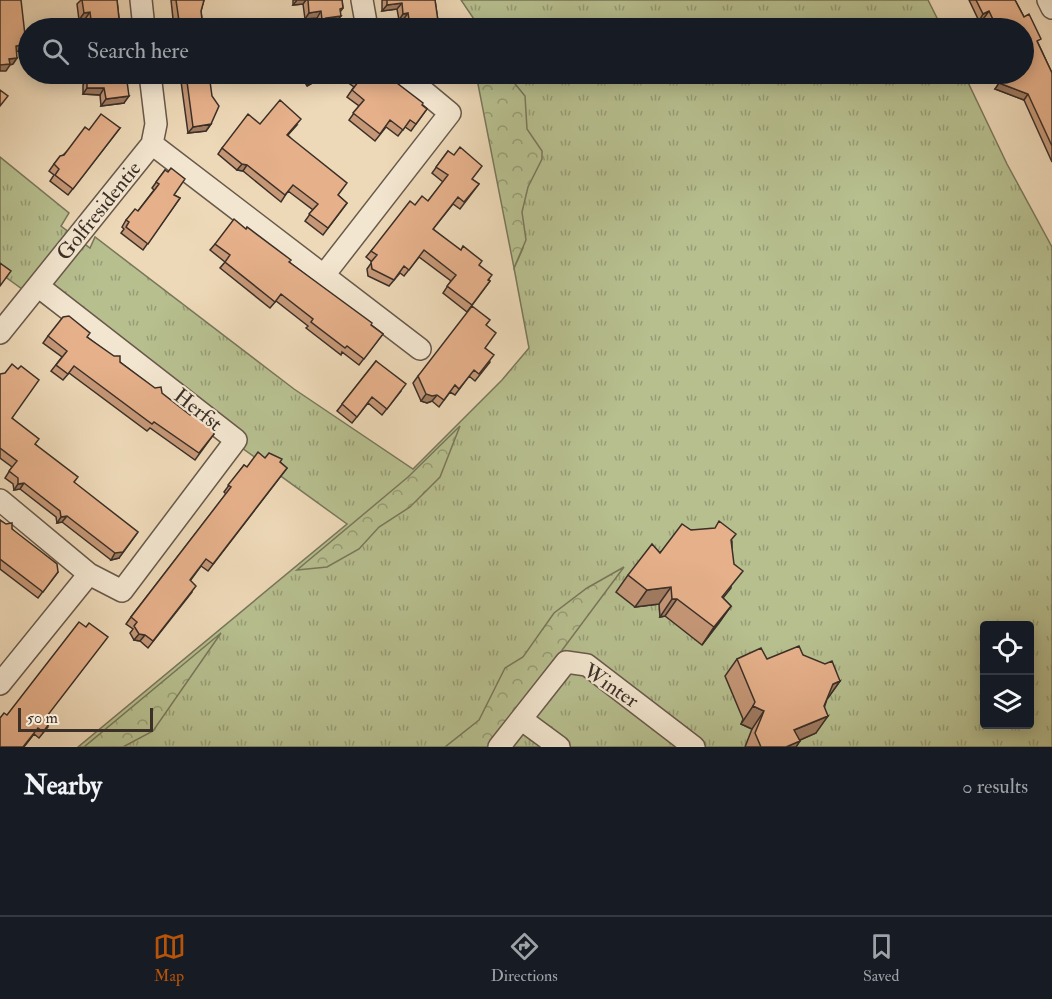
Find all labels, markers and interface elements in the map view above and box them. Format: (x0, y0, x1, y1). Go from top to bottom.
search box (18, 18, 1034, 84)
icon: search (39, 35, 72, 68)
text: Search here (87, 37, 189, 65)
street label: Golfresidentie (51, 156, 147, 266)
street label: Herfst (168, 383, 228, 437)
map controls (980, 621, 1034, 729)
button: locate (980, 621, 1034, 675)
street label: Winter (577, 657, 644, 714)
button: layers (980, 675, 1034, 729)
scale bar (18, 705, 153, 732)
text: 50 m (27, 708, 58, 728)
text: Nearby (24, 770, 102, 802)
text: 0 results (962, 774, 1028, 799)
tab: Map (153, 930, 186, 986)
tab: Directions (491, 930, 558, 986)
tab: Saved (863, 930, 899, 986)

